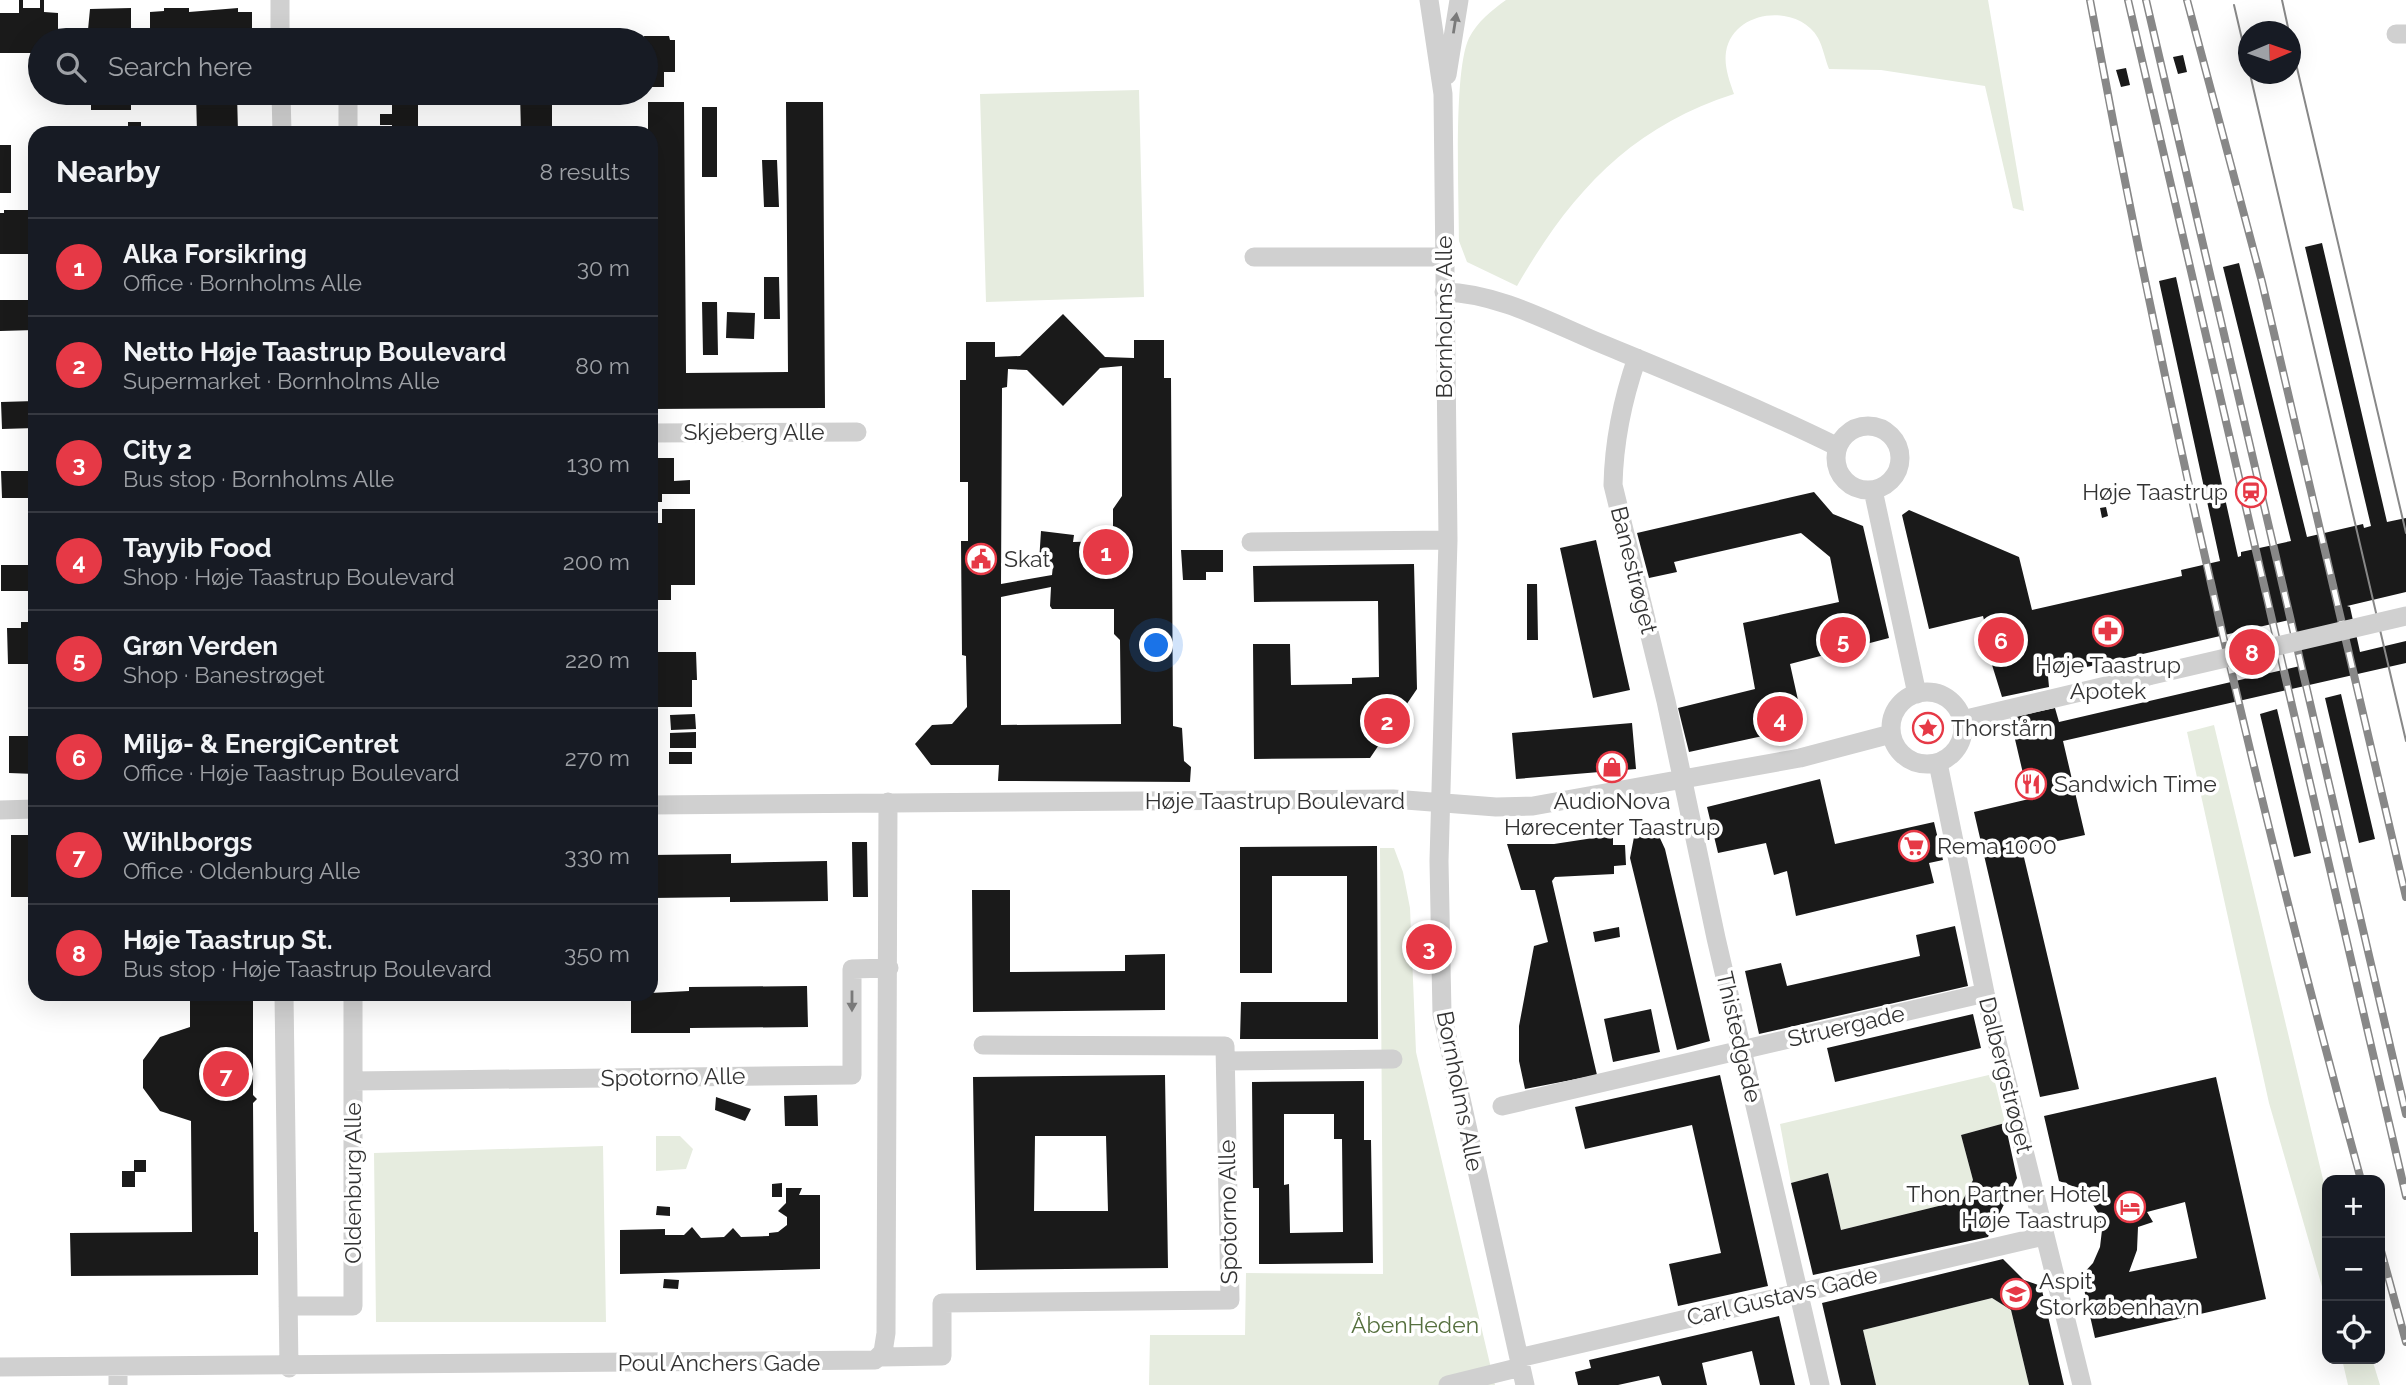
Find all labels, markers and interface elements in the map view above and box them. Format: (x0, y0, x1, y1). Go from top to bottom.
one-way arrow (1450, 12, 1461, 34)
north arrow (2238, 21, 2301, 84)
search box (28, 28, 658, 105)
icon: search (52, 48, 90, 86)
text: Search here (108, 52, 252, 82)
text: Nearby (56, 154, 160, 189)
text: 8 results (539, 158, 630, 185)
street label: Bornholms Alle (1430, 236, 1457, 398)
text: Alka Forsikring (123, 239, 307, 269)
text: 1 (73, 254, 85, 281)
text: 30 m (577, 254, 630, 281)
text: Office · Bornholms Alle (123, 269, 362, 296)
text: Netto Høje Taastrup Boulevard (123, 337, 506, 367)
text: 2 (73, 352, 85, 379)
text: 80 m (575, 352, 630, 379)
text: Supermarket · Bornholms Alle (123, 367, 440, 394)
street label: Skjeberg Alle (683, 418, 825, 445)
text: City 2 (123, 435, 192, 465)
text: 3 (73, 450, 85, 477)
text: 130 m (567, 450, 630, 477)
text: Bus stop · Bornholms Alle (123, 465, 394, 492)
station icon: Høje Taastrup (2234, 475, 2268, 509)
place label: Høje Taastrup (2082, 478, 2228, 505)
street label: Banestrøget (1606, 503, 1663, 637)
pin: 1 (1083, 526, 1129, 578)
text: Tayyib Food (123, 533, 272, 563)
public building icon: Skat (964, 542, 998, 576)
place label: Skat (1004, 545, 1051, 572)
text: 4 (72, 548, 86, 575)
text: 200 m (563, 548, 630, 575)
text: Shop · Høje Taastrup Boulevard (123, 563, 455, 590)
pin: 5 (1820, 614, 1866, 666)
pin: 6 (1978, 614, 2024, 666)
pharmacy icon: Høje Taastrup Apotek (2091, 614, 2125, 648)
pin: 8 (2229, 626, 2275, 678)
your location (1139, 628, 1173, 662)
text: Grøn Verden (123, 631, 278, 661)
text: 5 (73, 646, 85, 673)
text: 220 m (565, 646, 630, 673)
place label: Høje Taastrup Apotek (2035, 651, 2181, 704)
text: Shop · Banestrøget (123, 661, 325, 688)
pin: 4 (1757, 693, 1803, 745)
pin: 2 (1364, 695, 1410, 747)
place icon: Thorstårn (1911, 711, 1945, 745)
place label: Thorstårn (1951, 714, 2053, 741)
text: Miljø- & EnergiCentret (123, 729, 399, 759)
text: 6 (72, 744, 86, 771)
text: 270 m (565, 744, 630, 771)
shop icon: AudioNova Hørecenter Taastrup (1595, 750, 1629, 784)
text: Office · Høje Taastrup Boulevard (123, 759, 460, 786)
restaurant icon: Sandwich Time (2014, 767, 2048, 801)
place label: Sandwich Time (2054, 770, 2217, 797)
street label: Høje Taastrup Boulevard (1145, 787, 1405, 814)
place label: AudioNova Hørecenter Taastrup (1504, 787, 1720, 840)
text: Wihlborgs (123, 827, 252, 857)
supermarket icon: Rema 1000 (1897, 829, 1931, 863)
place label: Rema 1000 (1937, 832, 2057, 859)
text: 7 (73, 842, 85, 869)
text: 330 m (564, 842, 630, 869)
text: Office · Oldenburg Alle (123, 857, 361, 884)
pin: 3 (1406, 921, 1452, 973)
text: Høje Taastrup St. (123, 925, 333, 955)
text: 8 (72, 940, 86, 967)
text: 350 m (564, 940, 630, 967)
text: Bus stop · Høje Taastrup Boulevard (123, 955, 492, 982)
street label: Thistedgade (1711, 969, 1768, 1105)
one-way arrow (846, 990, 858, 1012)
street label: Dalbergstrøget (1974, 994, 2039, 1156)
street label: Struergade (1785, 999, 1907, 1052)
street label: Bornholms Alle (1432, 1008, 1489, 1173)
pin: 7 (203, 1048, 249, 1100)
street label: Spotorno Alle (600, 1062, 746, 1091)
street label: Oldenburg Alle (339, 1102, 366, 1264)
street label: Spotorno Alle (1213, 1139, 1242, 1285)
map controls (2322, 1175, 2385, 1364)
button: + (2322, 1175, 2385, 1238)
place label: Thon Partner Hotel Høje Taastrup (1906, 1180, 2108, 1233)
hotel icon: Thon Partner Hotel Høje Taastrup (2113, 1190, 2147, 1224)
button: − (2322, 1238, 2385, 1301)
street label: Carl Gustavs Gade (1684, 1260, 1880, 1331)
place label: Aspit Storkøbenhavn (2039, 1267, 2200, 1320)
school or university icon: Aspit Storkøbenhavn (1999, 1277, 2033, 1311)
button: locate (2322, 1301, 2385, 1364)
park label: ÅbenHeden (1351, 1311, 1479, 1338)
street label: Poul Anchers Gade (618, 1349, 820, 1376)

